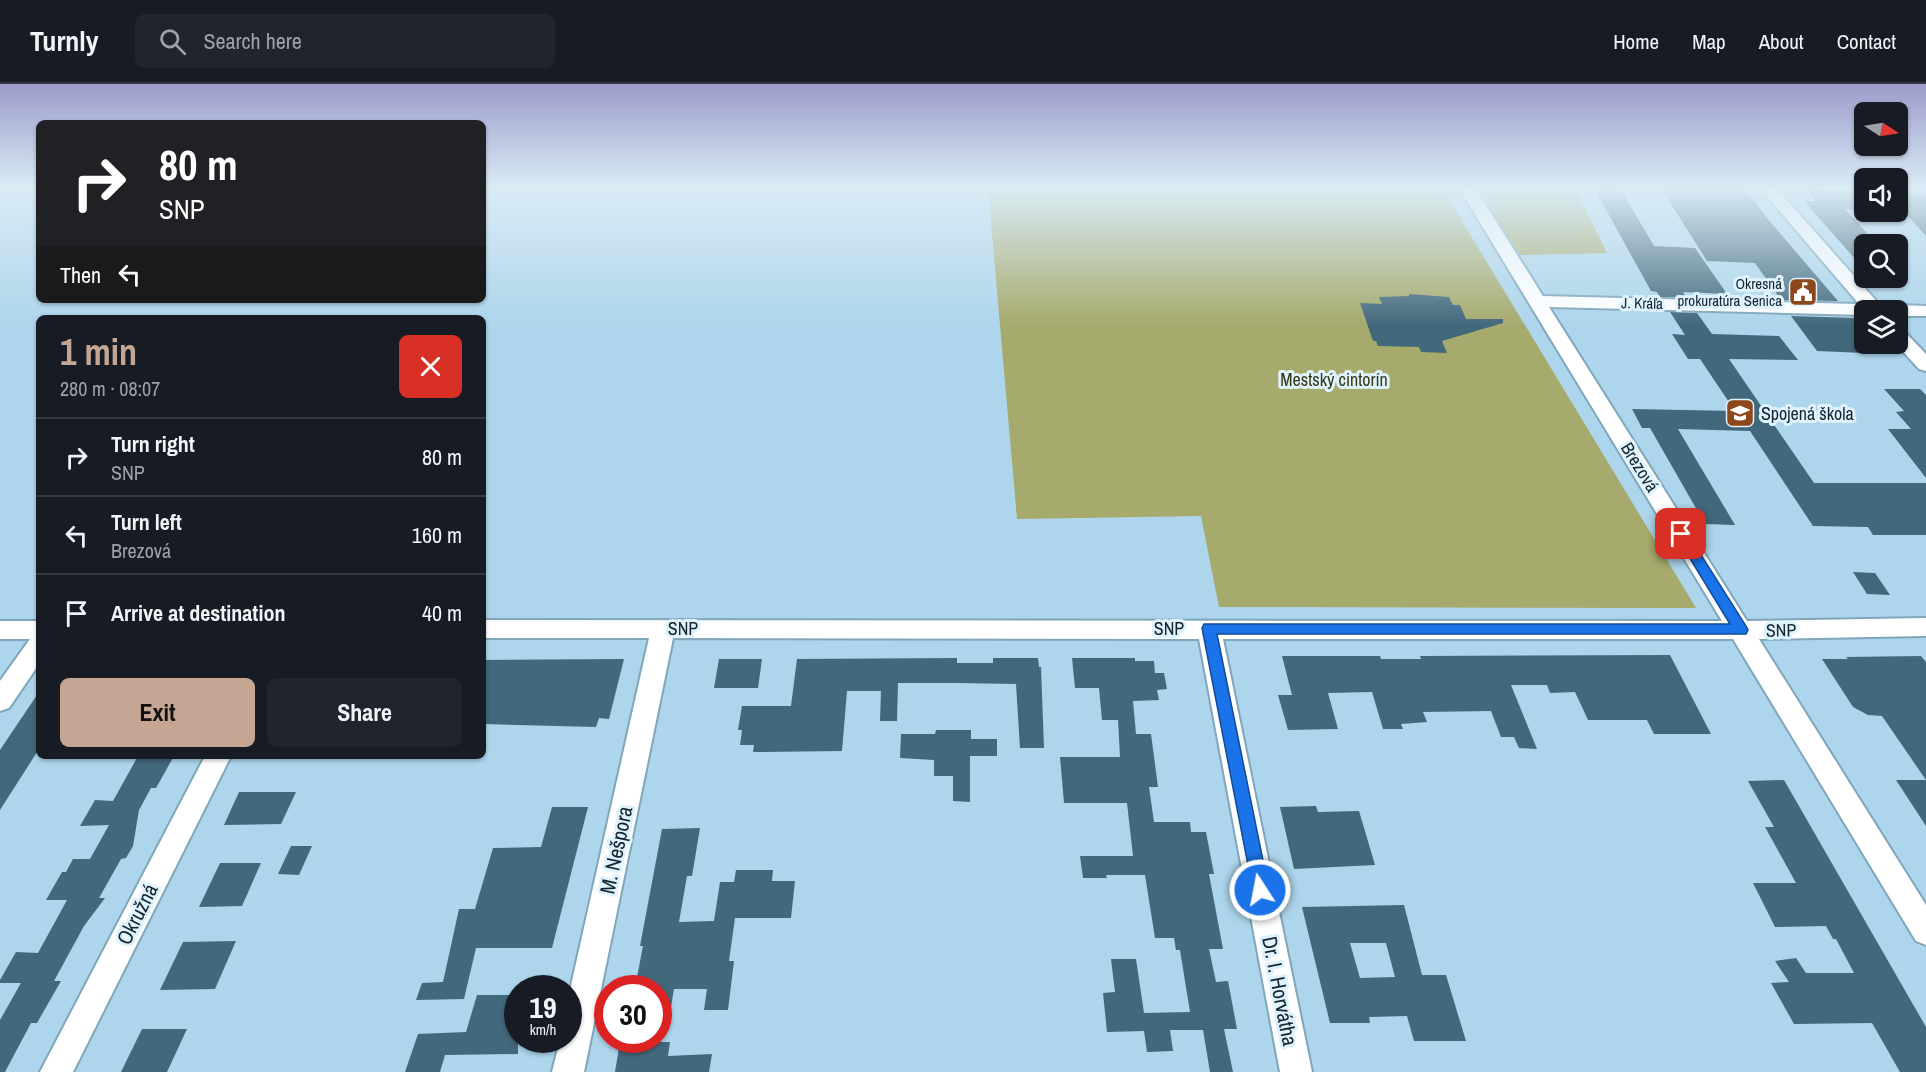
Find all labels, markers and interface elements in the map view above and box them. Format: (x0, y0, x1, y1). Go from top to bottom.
search box (135, 14, 555, 68)
text: Turnly (30, 22, 99, 60)
icon: search (156, 25, 189, 58)
text: Search here (204, 26, 302, 56)
text: Home (1613, 27, 1659, 56)
text: Map (1692, 27, 1726, 56)
text: About (1759, 27, 1804, 56)
text: Contact (1837, 27, 1896, 56)
north arrow (1854, 102, 1908, 156)
map controls (1854, 102, 1908, 354)
text: 80 m (159, 137, 238, 193)
icon: right (60, 144, 138, 222)
button: sound (1854, 168, 1908, 222)
text: SNP (159, 191, 205, 227)
button: search (1854, 234, 1908, 288)
icon: left (113, 258, 146, 291)
text: Then (60, 260, 101, 290)
place label: Okresná prokuratúra Senica (1677, 273, 1782, 311)
public building icon: Okresná prokuratúra Senica (1787, 276, 1819, 308)
street label: J. Kráľa (1621, 292, 1663, 314)
button: layers (1854, 300, 1908, 354)
text: 1 min (60, 328, 137, 376)
button: close (399, 335, 462, 398)
park label: Mestský cintorín (1280, 367, 1388, 392)
text: 280 m · 08:07 (60, 375, 160, 402)
school or university icon: Spojená škola (1724, 397, 1756, 429)
place label: Spojená škola (1761, 401, 1854, 426)
text: Turn right (111, 429, 195, 459)
street label: Brezová (1615, 437, 1665, 497)
icon: right (60, 441, 93, 474)
text: 80 m (422, 442, 462, 472)
text: SNP (111, 459, 145, 486)
text: Turn left (111, 507, 182, 537)
pin (1655, 508, 1706, 559)
icon: arrive (1664, 517, 1697, 550)
icon: left (60, 519, 93, 552)
text: 160 m (412, 520, 462, 550)
text: Brezová (111, 537, 171, 564)
icon: arrive (60, 597, 93, 630)
text: Arrive at destination (111, 598, 285, 628)
text: 40 m (422, 598, 462, 628)
street label: SNP (668, 616, 698, 641)
street label: SNP (1154, 616, 1184, 641)
street label: SNP (1766, 617, 1797, 643)
button: Exit (60, 678, 255, 747)
button: Share (267, 678, 462, 747)
street label: M. Nešpora (593, 803, 640, 897)
position arrow (1228, 858, 1292, 922)
street label: Okružná (109, 878, 165, 950)
street label: Dr. I. Horvátha (1255, 934, 1305, 1049)
speed limit sign: 30 (594, 975, 672, 1053)
text: 19 (529, 987, 557, 1027)
text: km/h (530, 1019, 556, 1040)

